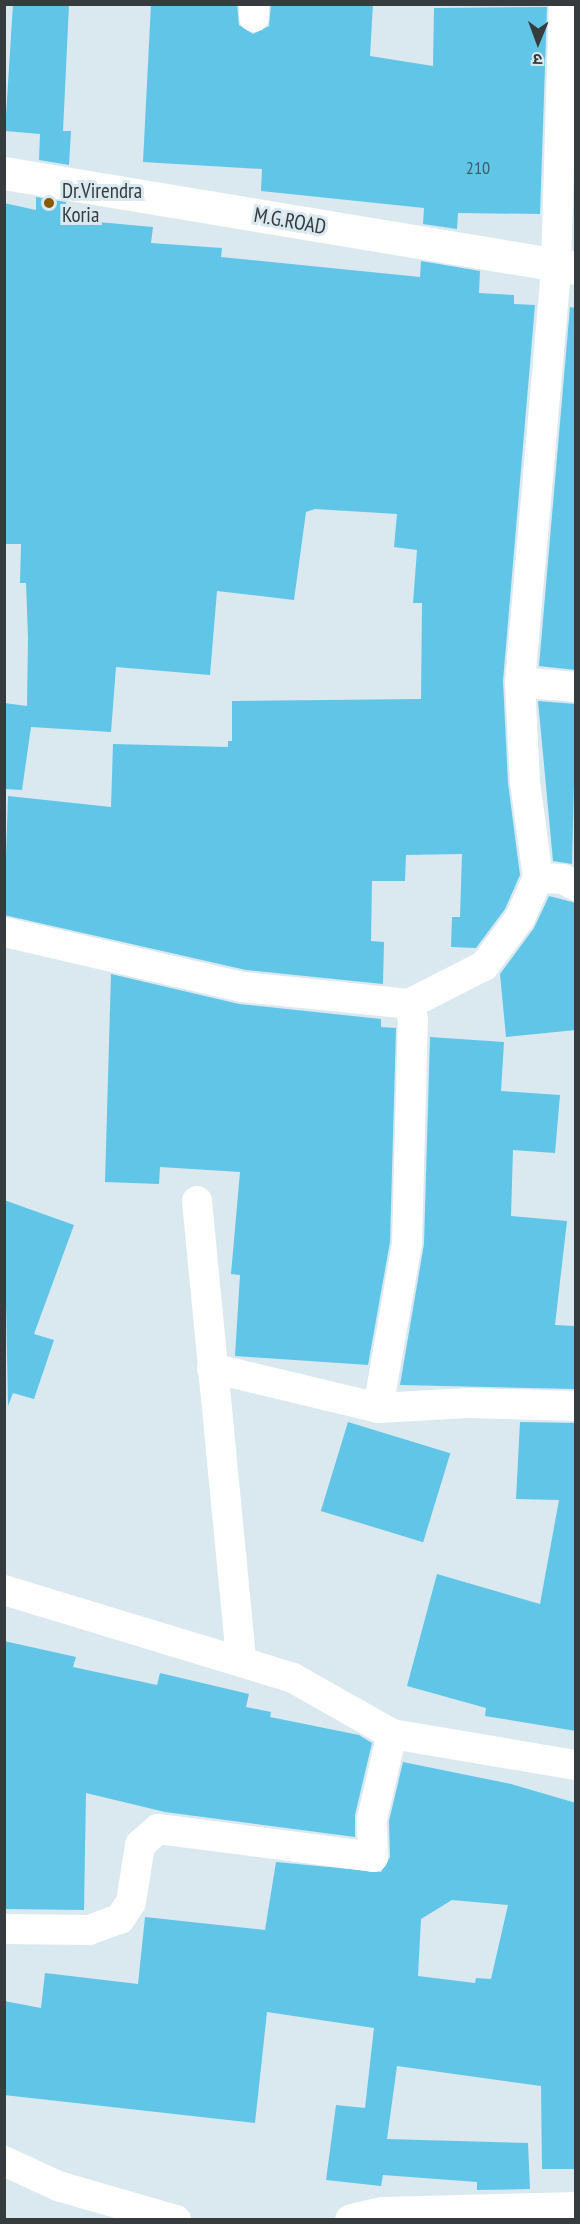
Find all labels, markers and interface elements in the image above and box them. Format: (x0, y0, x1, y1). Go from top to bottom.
north arrow (508, 12, 568, 72)
text: उ (533, 50, 543, 70)
house number: 210 (466, 157, 490, 179)
place label: Dr.Virendra Koria (62, 178, 142, 228)
marker: Dr.Virendra Koria (40, 194, 58, 212)
street label: M.G.ROAD (252, 202, 328, 240)

